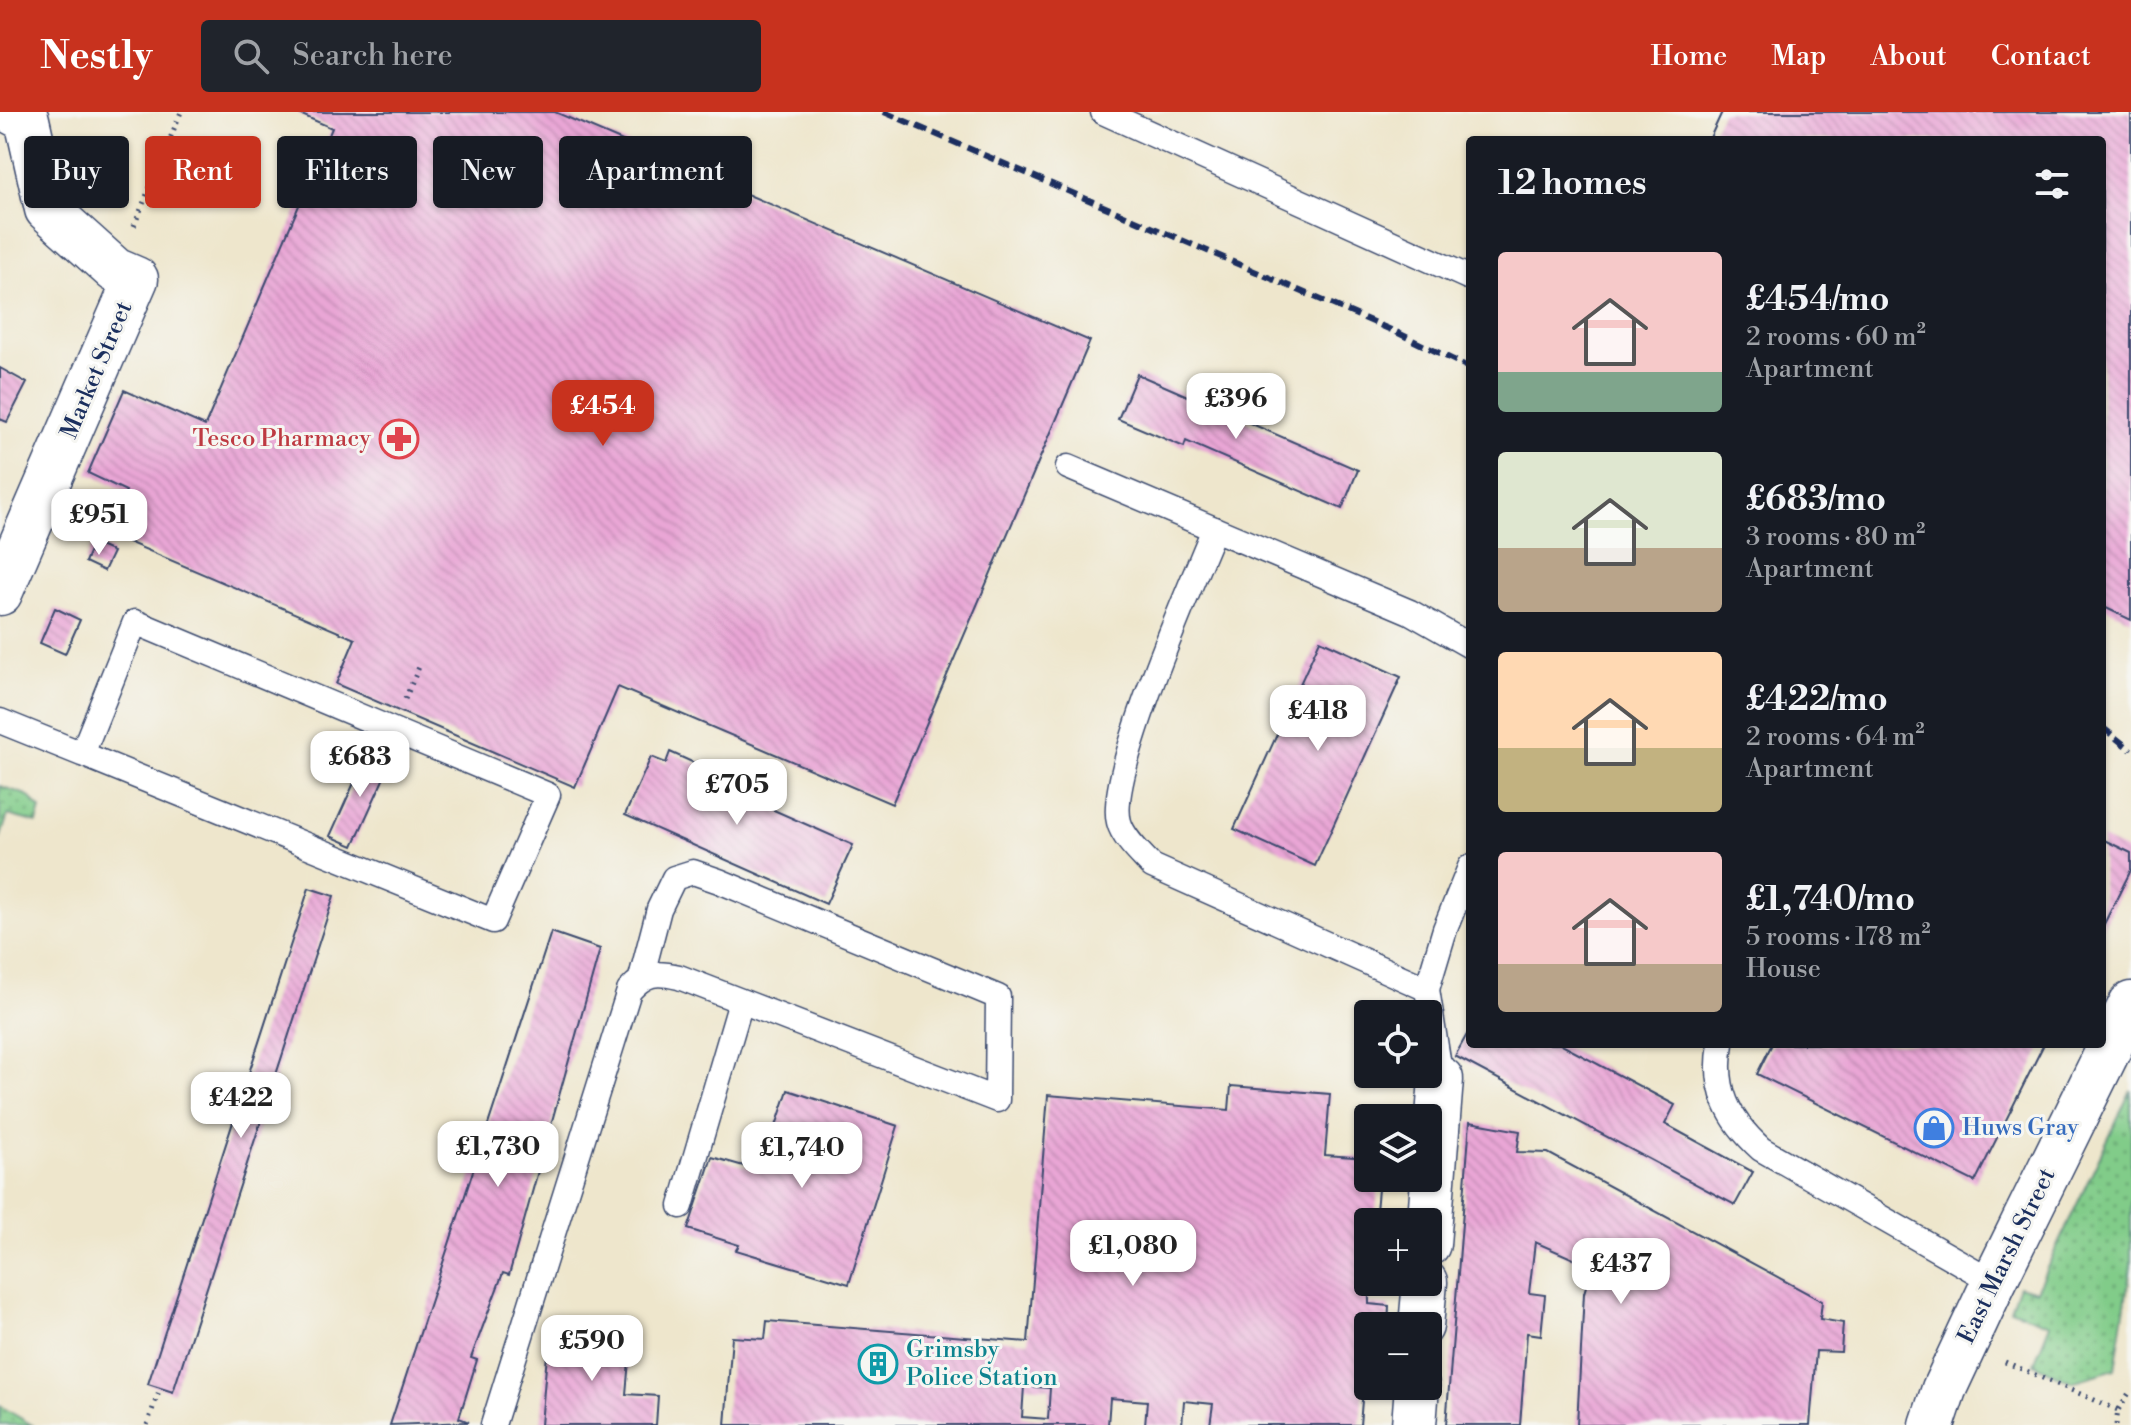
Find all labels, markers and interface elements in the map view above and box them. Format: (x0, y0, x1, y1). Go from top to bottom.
search box (201, 20, 761, 92)
text: Nestly (40, 33, 153, 80)
icon: search (229, 34, 273, 78)
text: Search here (293, 37, 453, 75)
text: Home (1651, 39, 1727, 74)
text: Map (1771, 39, 1826, 74)
text: About (1870, 39, 1947, 74)
text: Contact (1991, 39, 2091, 74)
chip: Buy (24, 136, 129, 208)
chip: Rent (145, 136, 261, 208)
chip: Filters (277, 136, 417, 208)
chip: New (433, 136, 543, 208)
chip: Apartment (559, 136, 752, 208)
icon: filters (2030, 162, 2074, 206)
text: 12 homes (1498, 163, 1647, 205)
text: £454/mo (1746, 279, 1890, 321)
icon: home (1562, 284, 1658, 380)
street label: Market Street (55, 296, 140, 443)
text: 2 rooms · 60 m² (1746, 321, 1926, 353)
text: Apartment (1746, 353, 1874, 385)
pin: £396 (1189, 373, 1283, 441)
pin: £454 (556, 380, 650, 448)
text: £396 (1205, 383, 1267, 415)
text: £454 (570, 390, 636, 422)
pharmacy icon: Tesco Pharmacy (378, 418, 420, 460)
place label: Tesco Pharmacy (192, 424, 371, 454)
text: £683/mo (1746, 479, 1886, 521)
icon: home (1562, 484, 1658, 580)
pin: £951 (52, 489, 146, 557)
text: £951 (69, 499, 129, 531)
text: 3 rooms · 80 m² (1746, 521, 1925, 553)
text: Apartment (1746, 553, 1874, 585)
text: £422/mo (1746, 679, 1888, 721)
icon: home (1562, 684, 1658, 780)
pin: £418 (1271, 685, 1365, 753)
text: £418 (1288, 695, 1348, 727)
text: 2 rooms · 64 m² (1746, 721, 1925, 753)
pin: £683 (313, 731, 407, 799)
text: £683 (328, 741, 392, 773)
text: Apartment (1746, 753, 1874, 785)
pin: £705 (690, 759, 784, 827)
text: £705 (705, 769, 769, 801)
text: £1,740/mo (1746, 879, 1915, 921)
icon: home (1562, 884, 1658, 980)
text: 5 rooms · 178 m² (1746, 921, 1931, 953)
text: House (1746, 953, 1821, 985)
map controls (1354, 1000, 1442, 1400)
button: locate (1354, 1000, 1442, 1088)
pin: £422 (194, 1072, 288, 1140)
text: £422 (209, 1082, 273, 1114)
button: layers (1354, 1104, 1442, 1192)
shop icon: Huws Gray (1913, 1107, 1955, 1149)
place label: Huws Gray (1962, 1113, 2079, 1143)
pin: £1,730 (433, 1121, 563, 1189)
pin: £1,740 (737, 1122, 867, 1190)
text: £1,730 (456, 1131, 540, 1163)
text: £1,740 (759, 1132, 845, 1164)
street label: East Marsh Street (1952, 1163, 2063, 1349)
button: + (1354, 1208, 1442, 1296)
pin: £1,080 (1068, 1220, 1198, 1288)
text: £1,080 (1088, 1230, 1178, 1262)
pin: £437 (1574, 1238, 1668, 1306)
text: £437 (1590, 1248, 1652, 1280)
button: − (1354, 1312, 1442, 1400)
pin: £590 (545, 1315, 639, 1383)
text: £590 (559, 1325, 625, 1357)
place label: Grimsby Police Station (906, 1335, 1058, 1393)
building icon: Grimsby Police Station (857, 1343, 899, 1385)

